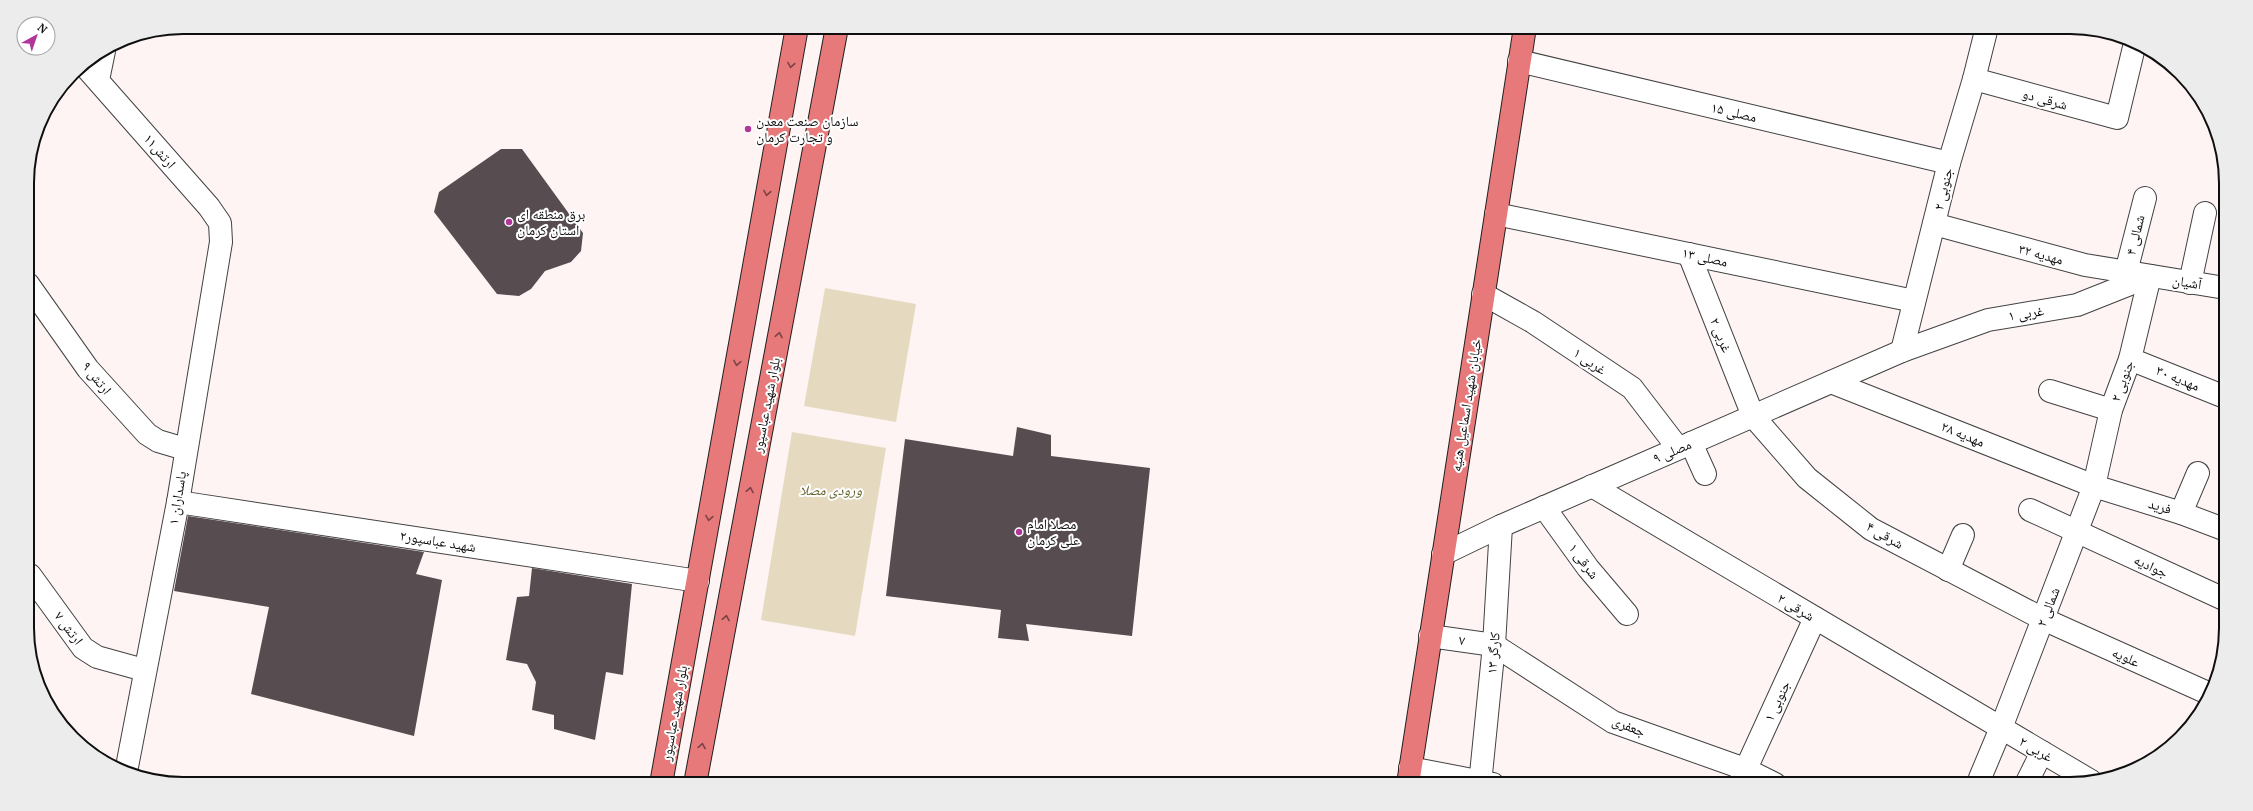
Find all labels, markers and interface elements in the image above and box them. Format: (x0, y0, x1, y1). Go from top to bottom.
north arrow (16, 16, 56, 56)
text: N (35, 20, 51, 37)
one-way arrow (787, 62, 795, 68)
street label: شرقی دو (2020, 83, 2070, 114)
street label: مصلی ۱۵ (1709, 97, 1759, 126)
place label: سازمان صنعت معدن و تجارت کرمان (756, 111, 858, 146)
marker: سازمان صنعت معدن و تجارت کرمان (743, 124, 753, 134)
street label: ارتش۱۱ (140, 129, 181, 172)
street label: جنوبی ۲ (1928, 166, 1957, 212)
one-way arrow (764, 190, 772, 196)
place label: برق منطقه ای استان کرمان (517, 204, 586, 239)
street label: شمالی ۴ (2120, 213, 2149, 257)
marker: برق منطقه ای استان کرمان (504, 217, 514, 227)
street label: مهدیه ۳۲ (2017, 238, 2066, 269)
street label: مصلی ۱۳ (1680, 242, 1730, 271)
street label: آشیان (2171, 270, 2203, 293)
street label: ۱ غربی (2007, 300, 2045, 325)
street label: ۲ غربی (1706, 315, 1737, 355)
one-way arrow (774, 332, 783, 338)
street label: خیابان شهید اسماعیل هنیه (1446, 337, 1485, 473)
street label: ۱ غربی (1570, 343, 1610, 379)
street label: بلوار شهید عباسپور (747, 356, 784, 455)
street label: ارتش ۹ (78, 357, 117, 398)
street label: ۲ جنوبی (2105, 357, 2138, 404)
one-way arrow (733, 359, 742, 366)
street label: مهدیه ۳۰ (2154, 360, 2203, 395)
street label: مهدیه ۲۸ (1939, 416, 1988, 451)
street label: مصلی ۹ (1650, 434, 1694, 467)
street label: پاسداران ۱ (163, 469, 190, 526)
park label: ورودی مصلا (800, 480, 863, 499)
one-way arrow (745, 487, 753, 493)
street label: فرید (2146, 493, 2174, 518)
place label: مصلا امام علی کرمان (1027, 514, 1080, 549)
one-way arrow (705, 515, 714, 521)
street label: ۴ شرقی (1863, 516, 1907, 553)
street label: شهید عباسپور۲ (399, 525, 478, 556)
marker: مصلا امام علی کرمان (1014, 527, 1024, 537)
street label: ۱ شرقی (1565, 539, 1604, 582)
street label: جوادیه (2131, 549, 2171, 582)
street label: ۲ شمالی (2031, 584, 2064, 629)
street label: ۲ شرقی (1774, 588, 1818, 625)
street label: ارتش ۷ (51, 607, 88, 648)
one-way arrow (721, 615, 729, 621)
street label: ۷ (1458, 630, 1467, 649)
street label: کارگر ۱۳ (1481, 631, 1504, 675)
street label: علویه (2109, 642, 2143, 671)
street label: بلوار شهید عباسپور (656, 664, 691, 763)
street label: ۱ جنوبی (1759, 677, 1794, 724)
street label: جعفری (1610, 710, 1649, 741)
street label: ۲ غربی (2016, 731, 2057, 766)
one-way arrow (697, 742, 706, 749)

